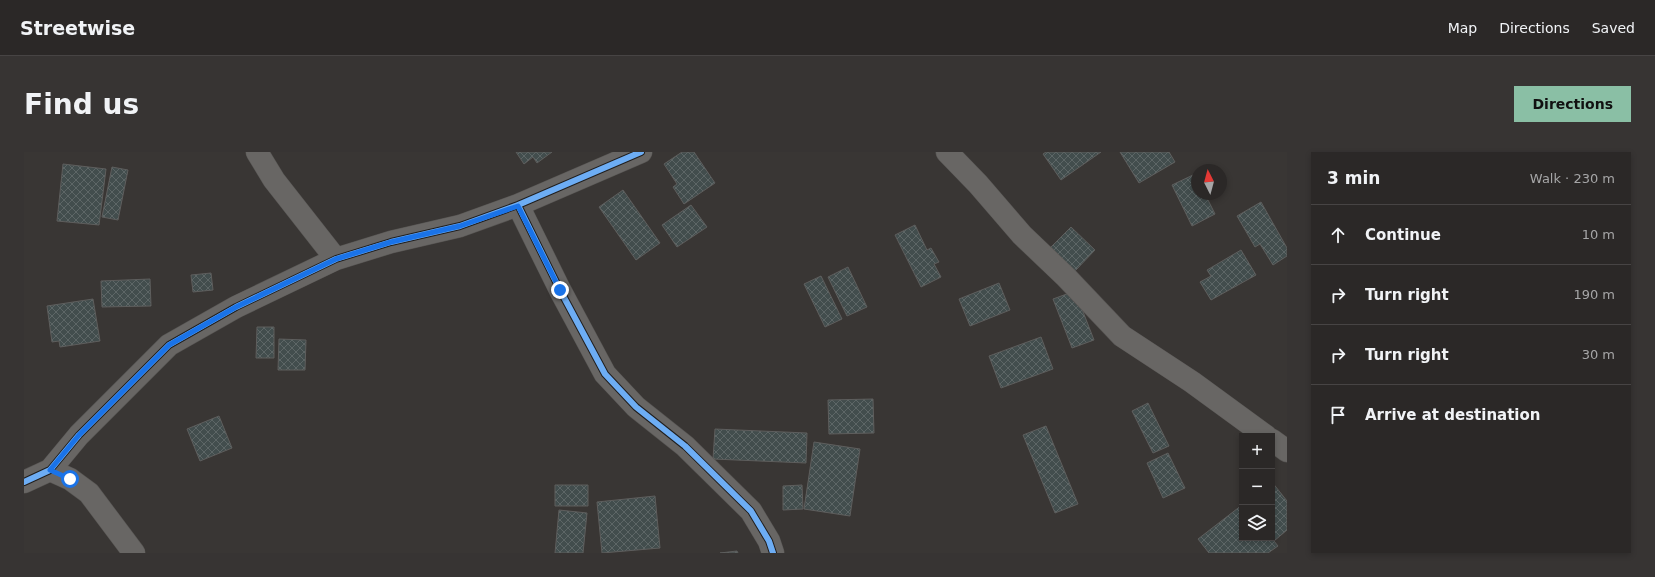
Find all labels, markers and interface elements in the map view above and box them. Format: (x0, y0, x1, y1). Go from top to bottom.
text: Streetwise (20, 17, 135, 39)
text: Map (1448, 20, 1477, 36)
text: Directions (1499, 20, 1570, 36)
text: Saved (1592, 20, 1635, 36)
button: Directions (1514, 86, 1631, 122)
text: Find us (24, 88, 139, 121)
north arrow (1191, 164, 1227, 200)
text: 3 min (1327, 168, 1380, 188)
text: Walk · 230 m (1530, 171, 1615, 186)
icon: ahead (1327, 224, 1349, 246)
text: Continue (1365, 226, 1441, 244)
text: 10 m (1582, 227, 1615, 242)
route end (551, 281, 569, 299)
icon: right (1327, 284, 1349, 306)
text: Turn right (1365, 286, 1449, 304)
text: 190 m (1573, 287, 1615, 302)
icon: right (1327, 344, 1349, 366)
text: Turn right (1365, 346, 1449, 364)
text: 30 m (1582, 347, 1615, 362)
icon: arrive (1327, 404, 1349, 426)
text: Arrive at destination (1365, 406, 1540, 424)
map controls (1239, 433, 1275, 541)
button: + (1239, 433, 1275, 469)
button: − (1239, 469, 1275, 505)
route start (61, 470, 79, 488)
button: layers (1239, 505, 1275, 541)

